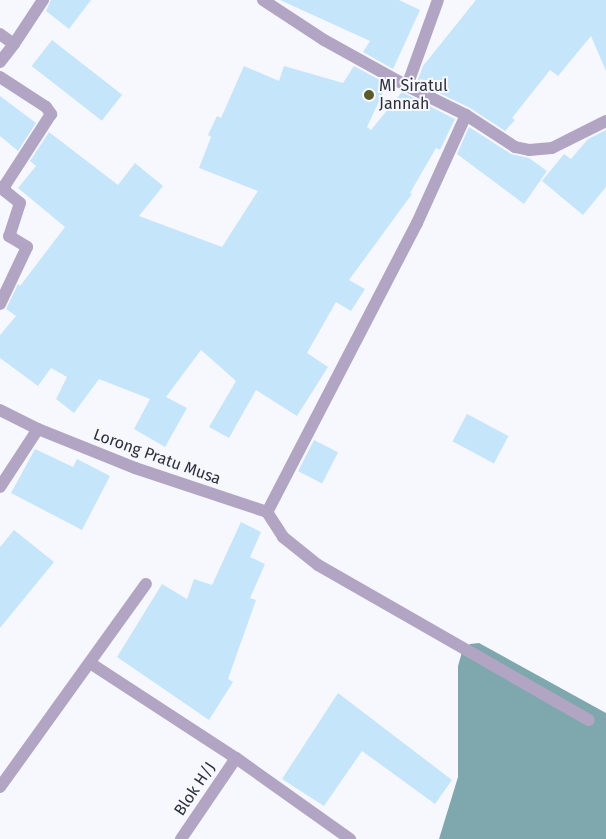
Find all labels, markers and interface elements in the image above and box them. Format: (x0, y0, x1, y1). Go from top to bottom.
place label: MI Siratul Jannah (379, 76, 448, 114)
marker: MI Siratul Jannah (363, 89, 375, 101)
street label: Lorong Pratu Musa (91, 425, 223, 489)
street label: Blok H/J (170, 759, 220, 819)

